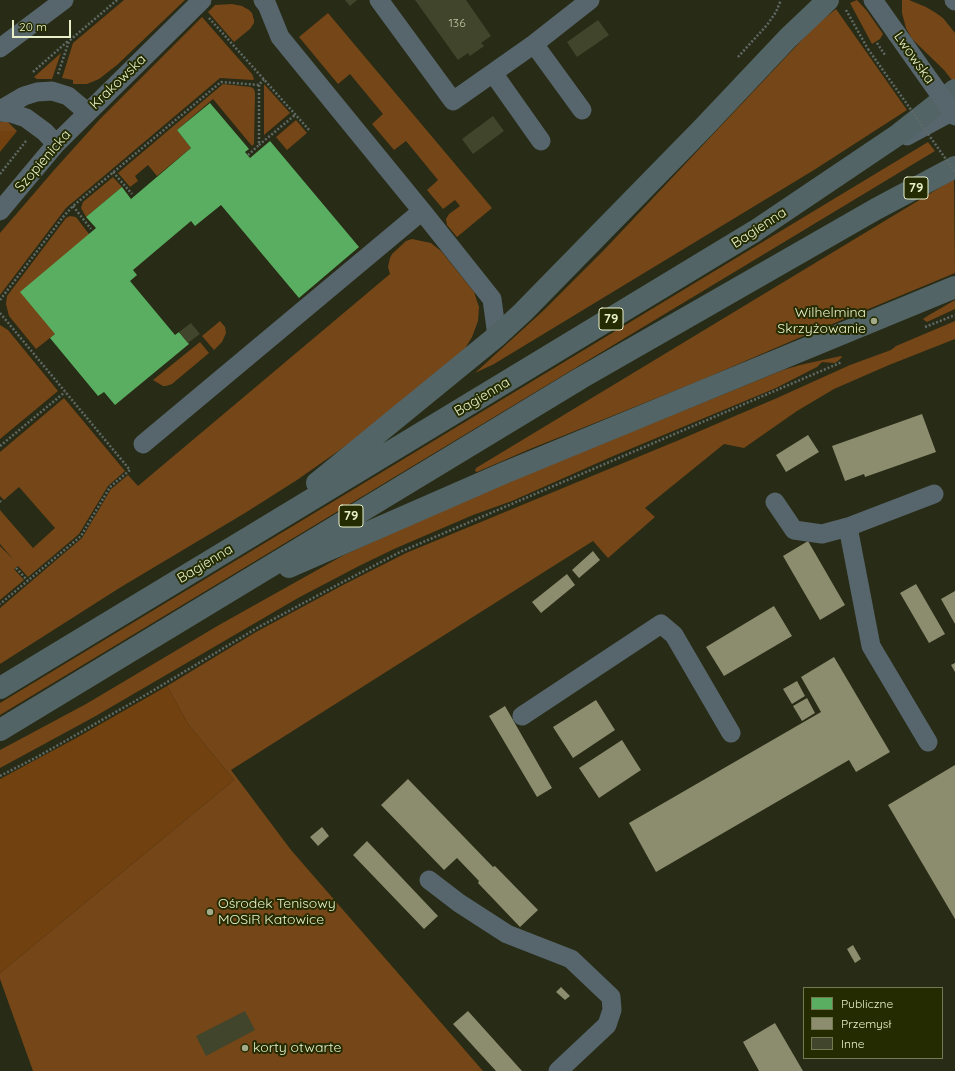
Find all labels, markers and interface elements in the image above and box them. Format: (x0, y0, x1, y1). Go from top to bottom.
scale bar (14, 12, 73, 38)
house number: 136 (448, 16, 466, 30)
text: 20 m (19, 19, 47, 34)
street label: Lwowska (890, 29, 938, 87)
street label: Krakowska (86, 51, 150, 113)
street label: Szopienicka (12, 127, 74, 195)
road number: 79 (904, 177, 928, 199)
street label: Bagienna (728, 204, 790, 252)
place label: Wilhelmina Skrzyżowanie (777, 305, 866, 338)
road number: 79 (599, 308, 623, 330)
marker: Wilhelmina Skrzyżowanie (869, 316, 879, 326)
street label: Bagienna (451, 374, 513, 420)
road number: 79 (339, 505, 363, 527)
street label: Bagienna (174, 541, 236, 587)
place label: Ośrodek Tenisowy MOSiR Katowice (218, 896, 336, 928)
marker: Ośrodek Tenisowy MOSiR Katowice (205, 907, 215, 917)
legend (803, 987, 943, 1059)
text: Publiczne (841, 996, 893, 1011)
text: Przemysł (841, 1016, 891, 1031)
text: Inne (841, 1036, 865, 1051)
place label: korty otwarte (253, 1040, 341, 1056)
marker: korty otwarte (240, 1043, 250, 1053)

